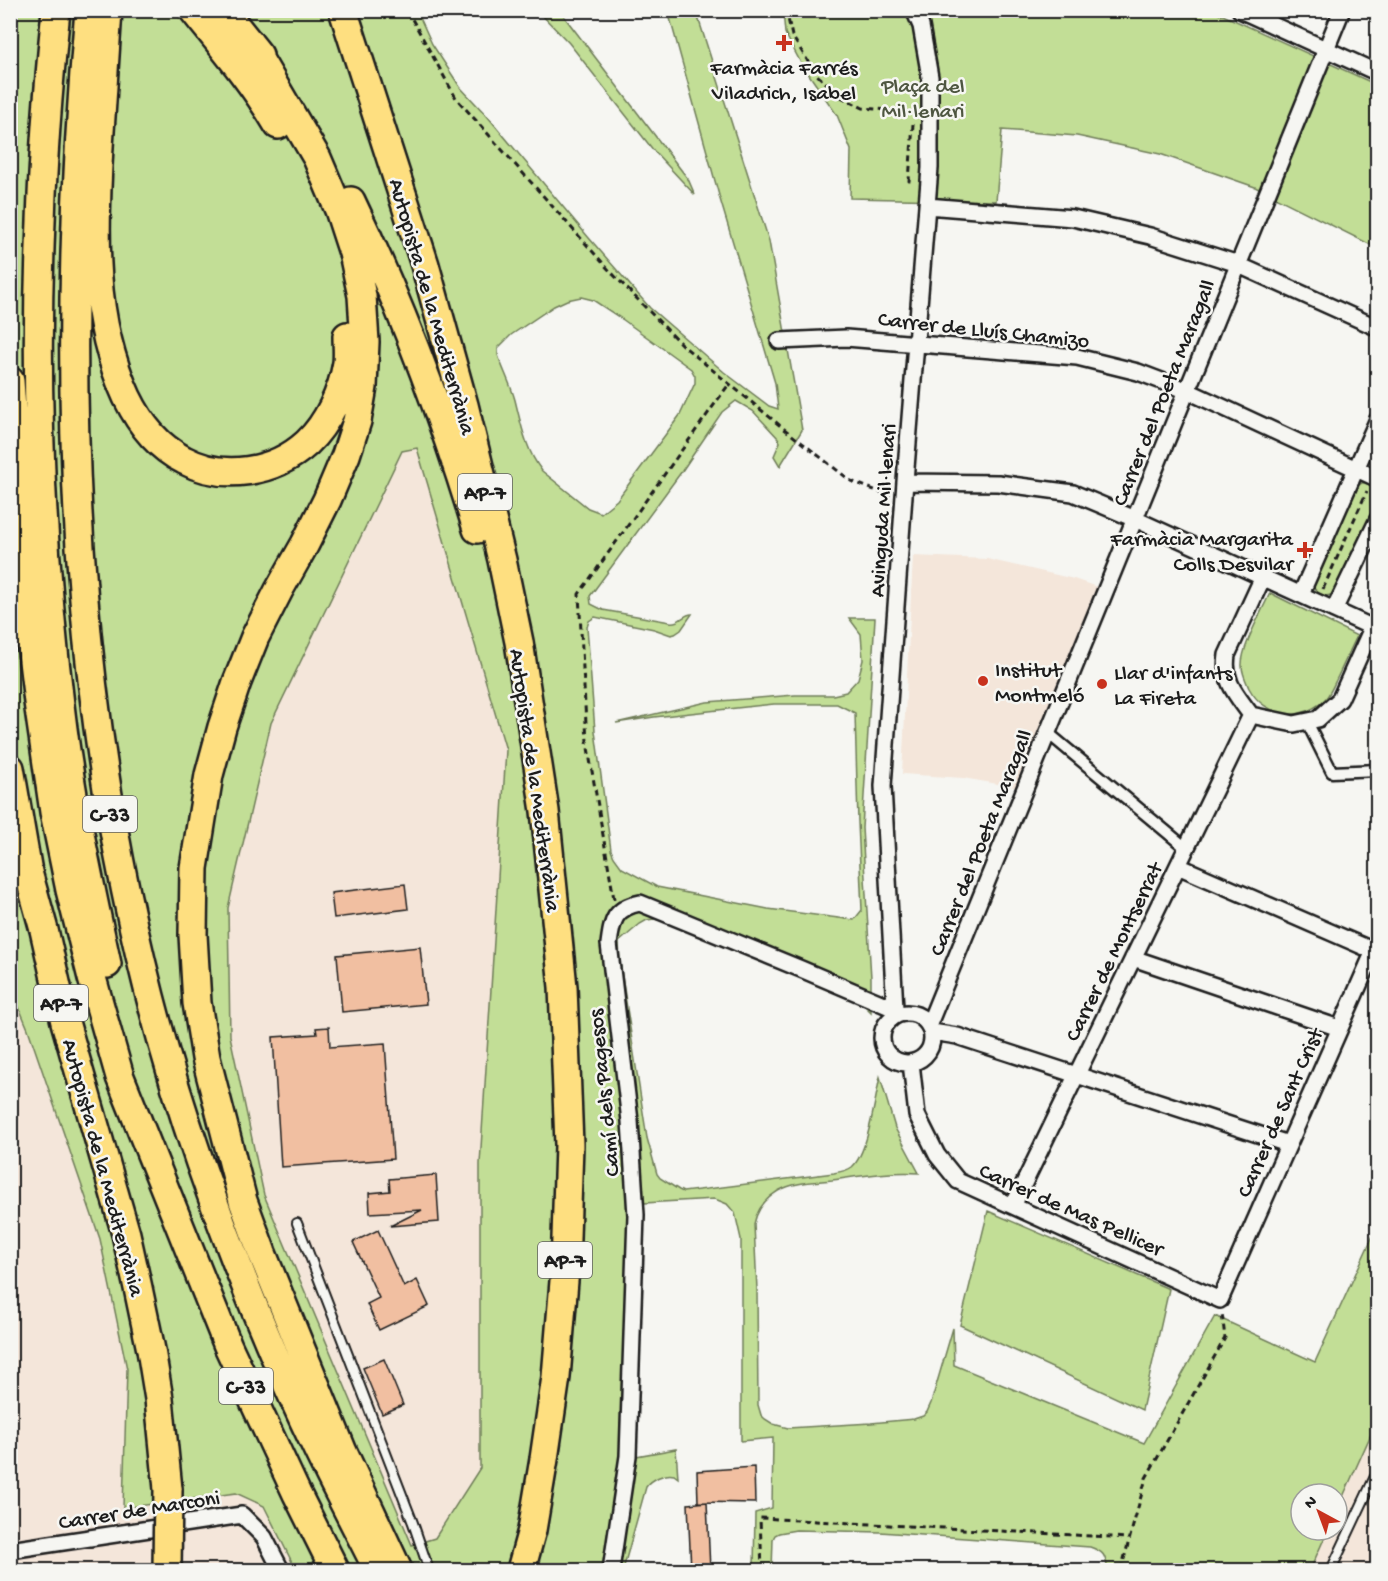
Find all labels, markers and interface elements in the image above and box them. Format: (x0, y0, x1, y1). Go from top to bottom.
marker: Farmàcia Farrés Viladrich, Isabel (777, 36, 791, 50)
place label: Farmàcia Farrés Viladrich, Isabel (709, 57, 859, 108)
park label: Plaça del Mil·lenari (880, 75, 965, 126)
street label: Autopista de la Mediterrània (381, 176, 479, 439)
street label: Carrer del Poeta Maragall (1108, 276, 1223, 510)
street label: Carrer de Lluís Chamizo (877, 308, 1091, 356)
street label: Avinguda Mil·lenari (866, 422, 904, 598)
road number: AP-7 (458, 474, 512, 510)
place label: Farmàcia Margarita Colls Desvilar (1109, 528, 1295, 579)
marker: Farmàcia Margarita Colls Desvilar (1298, 543, 1312, 557)
street label: Autopista de la Mediterrània (502, 647, 564, 915)
place label: Institut Montmeló (995, 659, 1084, 710)
place label: Llar d'infants La Fireta (1114, 662, 1233, 713)
marker: Institut Montmeló (976, 674, 990, 688)
marker: Llar d'infants La Fireta (1095, 677, 1109, 691)
street label: Carrer del Poeta Maragall (925, 726, 1040, 960)
road number: C-33 (83, 796, 137, 832)
street label: Carrer de Montserrat (1061, 857, 1171, 1046)
road number: AP-7 (34, 985, 88, 1021)
street label: Camí dels Pagesos (584, 1007, 628, 1177)
street label: Carrer de Sant Crist (1233, 1023, 1331, 1202)
street label: Autopista de la Mediterrània (54, 1037, 148, 1300)
street label: Carrer de Mas Pellicer (974, 1159, 1169, 1265)
road number: AP-7 (538, 1242, 592, 1278)
road number: C-33 (219, 1368, 273, 1404)
north arrow (1289, 1482, 1349, 1542)
street label: Carrer de Marconi (57, 1486, 222, 1538)
text: N (1301, 1492, 1322, 1514)

